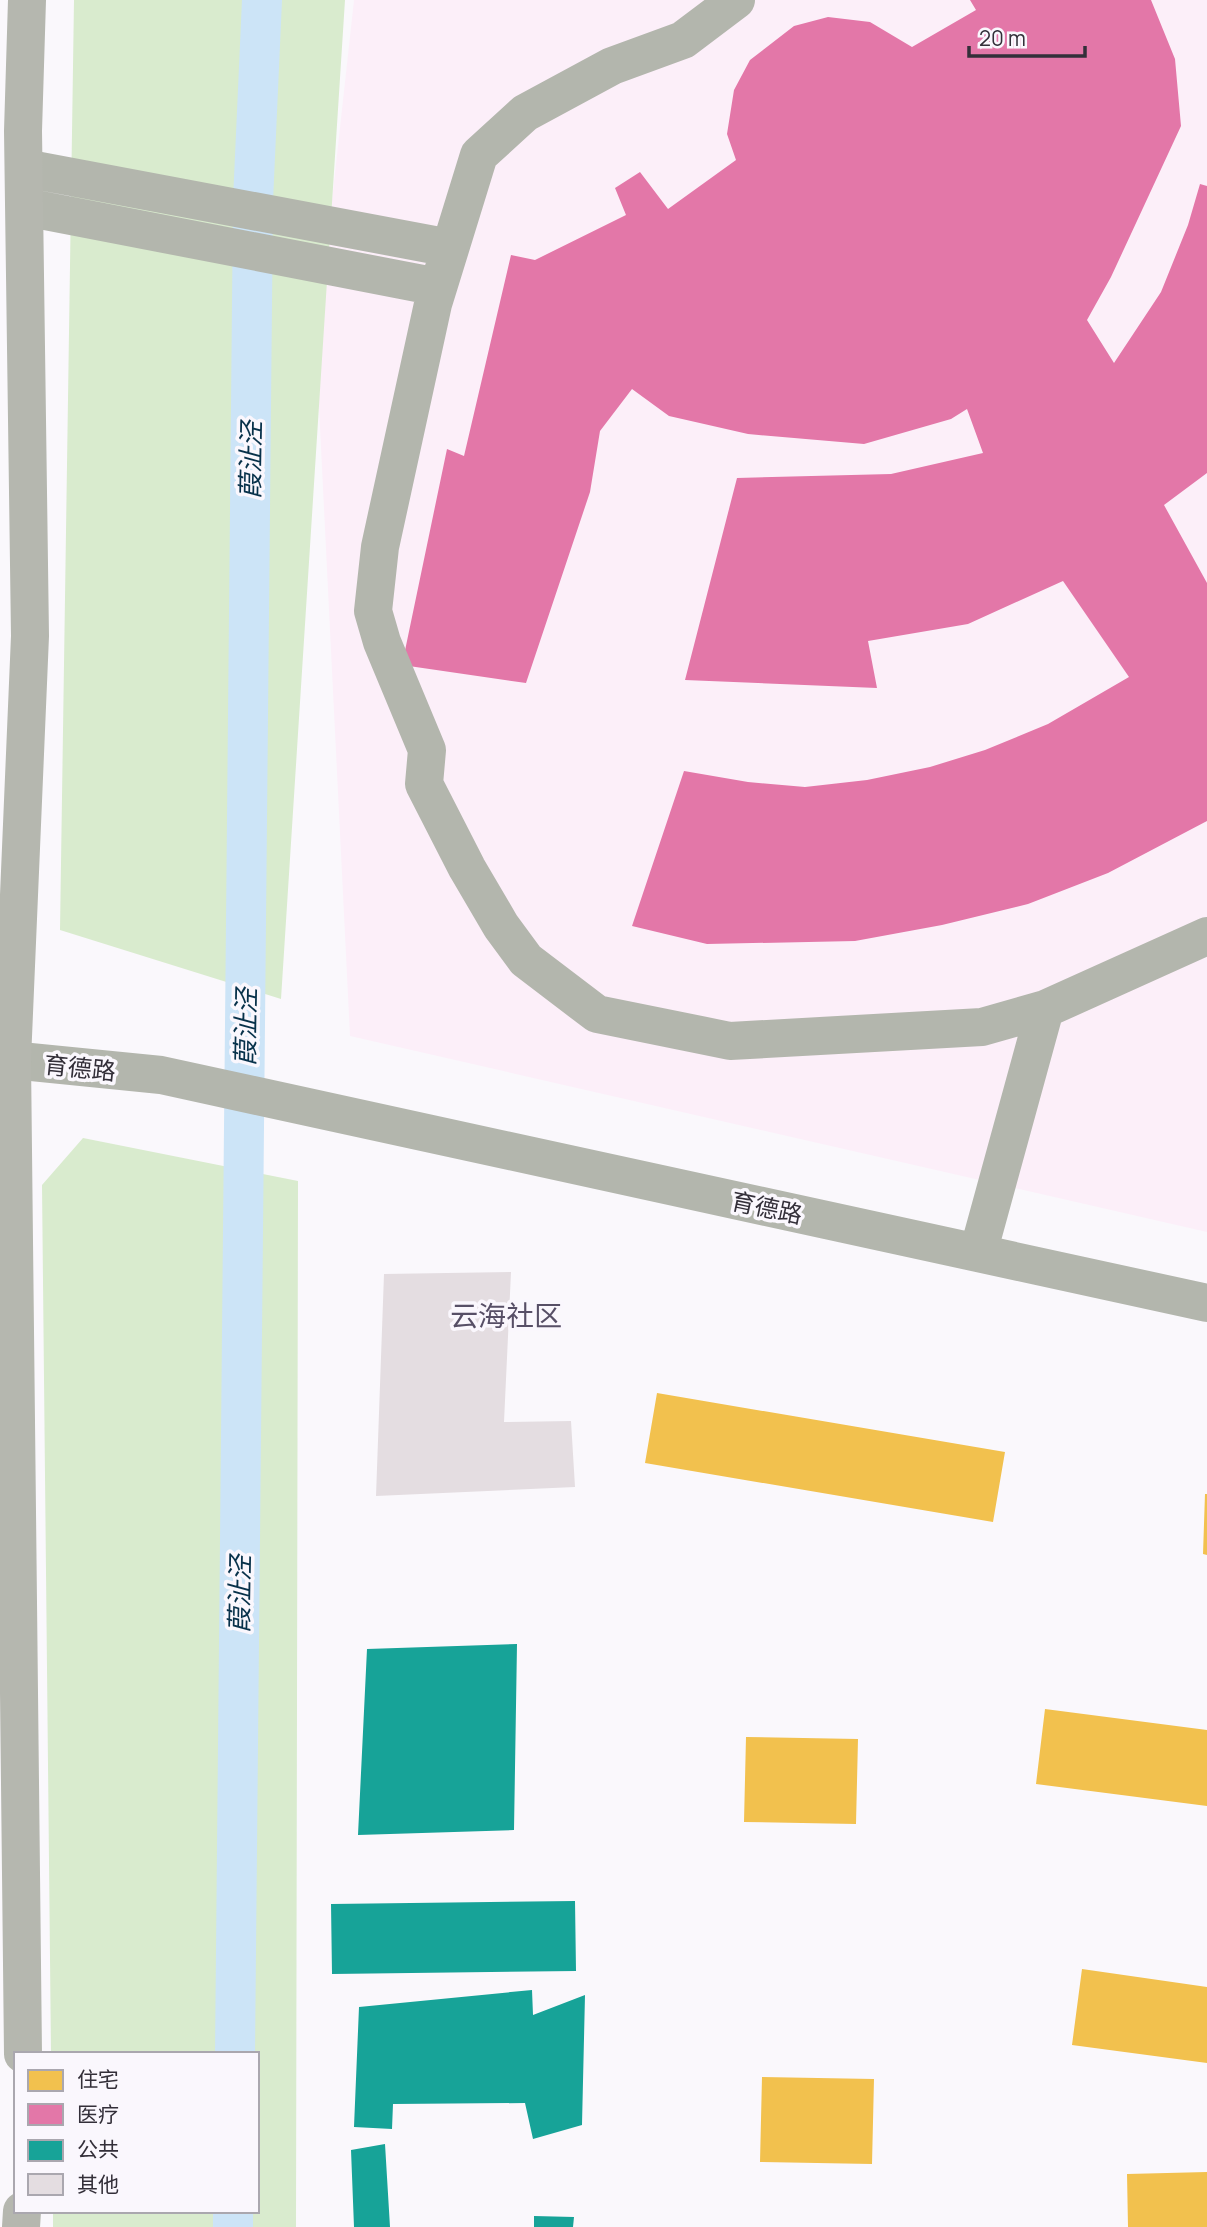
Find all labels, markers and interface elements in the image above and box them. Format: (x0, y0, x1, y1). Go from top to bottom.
scale bar (969, 14, 1084, 58)
text: 20 m (979, 24, 1026, 52)
water label: 葭沚泾 (231, 418, 269, 499)
water label: 葭沚泾 (226, 985, 264, 1066)
street label: 育德路 (42, 1047, 118, 1087)
street label: 育德路 (728, 1183, 806, 1231)
district label: 云海社区 (450, 1296, 562, 1334)
water label: 葭沚泾 (220, 1552, 258, 1633)
legend (14, 2052, 259, 2213)
text: 住宅 (77, 2065, 119, 2093)
text: 医疗 (77, 2100, 119, 2128)
text: 公共 (77, 2135, 119, 2163)
text: 其他 (77, 2170, 119, 2198)

